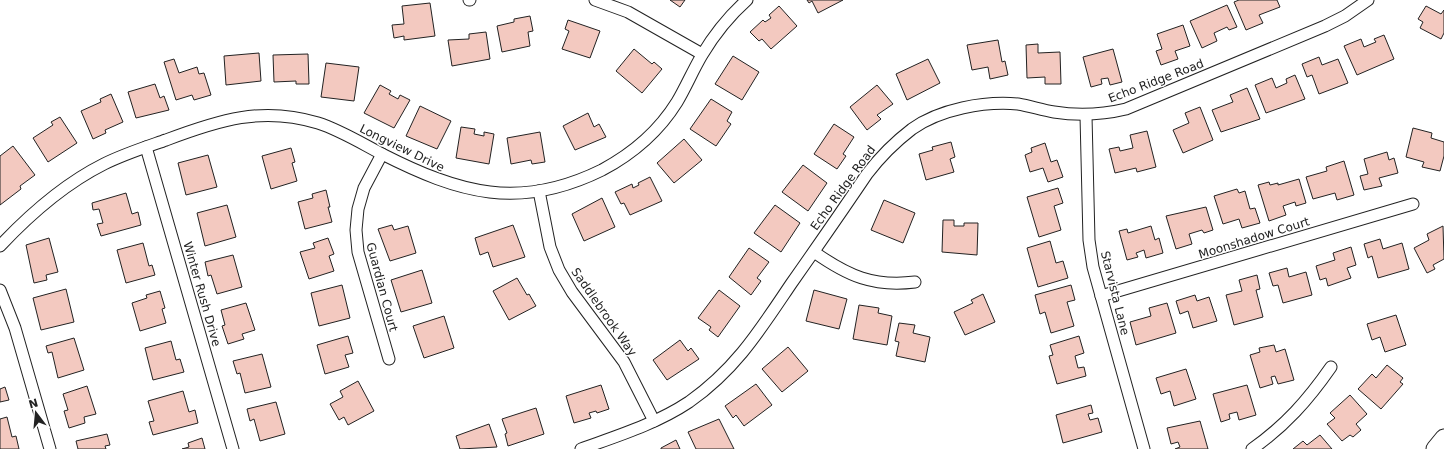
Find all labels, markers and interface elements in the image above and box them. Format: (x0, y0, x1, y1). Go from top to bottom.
street label: Echo Ridge Road (1106, 56, 1206, 106)
street label: Longview Drive (357, 121, 447, 175)
street label: Echo Ridge Road (808, 143, 878, 233)
street label: Moonshadow Court (1197, 214, 1312, 262)
street label: Winter Rush Drive (180, 240, 224, 348)
street label: Guardian Court (363, 241, 401, 333)
street label: Starvista Lane (1098, 249, 1132, 337)
street label: Saddlebrook Way (568, 265, 640, 359)
north arrow (16, 393, 56, 433)
text: N (27, 396, 40, 411)

